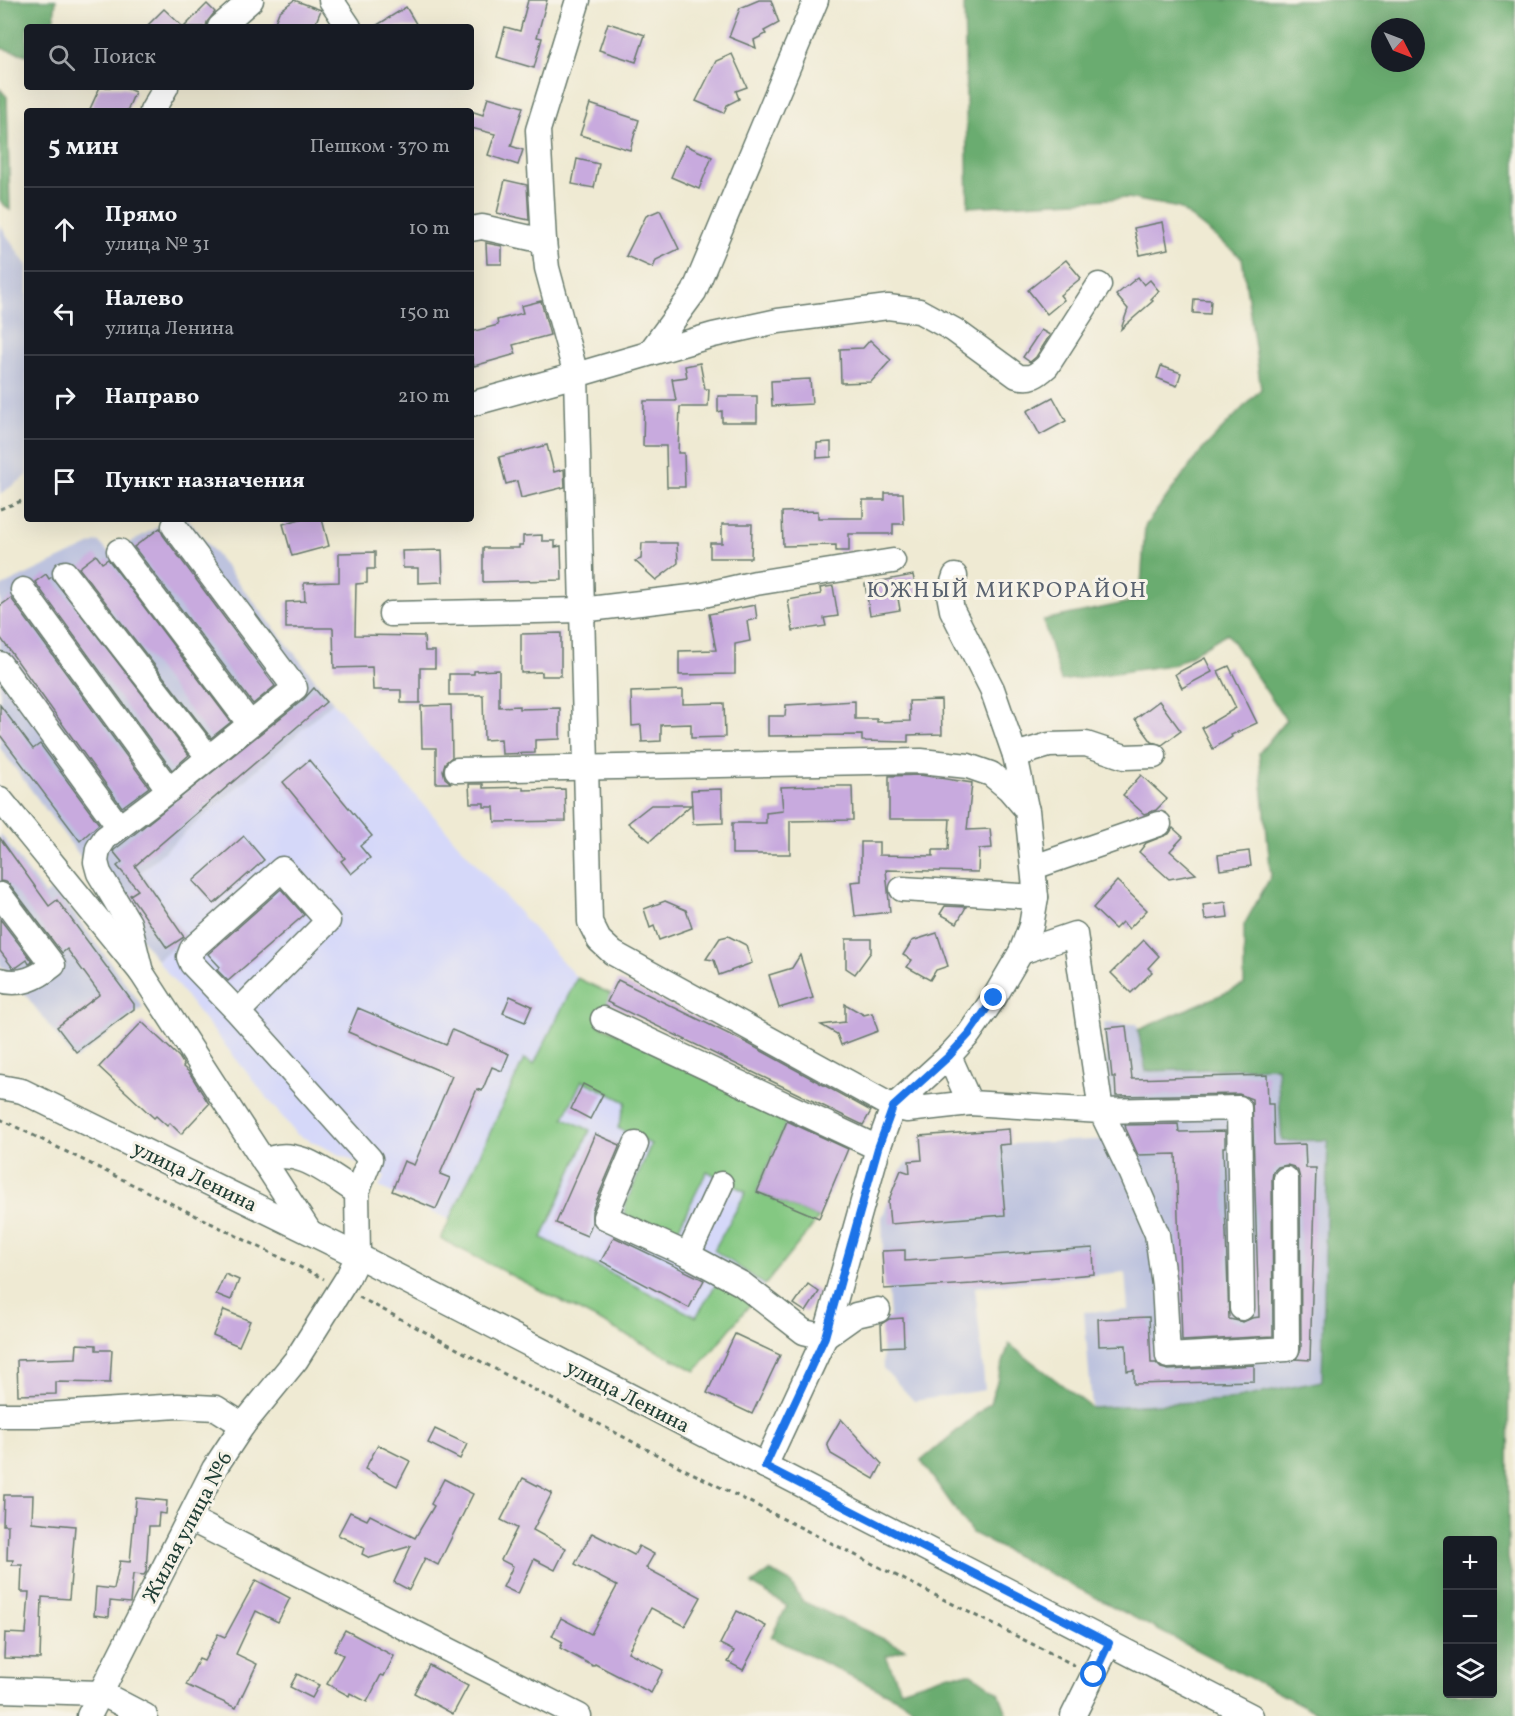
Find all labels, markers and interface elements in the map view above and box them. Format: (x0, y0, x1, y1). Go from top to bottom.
north arrow (1371, 18, 1425, 72)
search box (24, 24, 474, 90)
icon: search (45, 41, 78, 74)
text: Поиск (93, 42, 156, 73)
text: 5 мин (48, 129, 119, 165)
text: Пешком · 370 m (310, 133, 450, 161)
text: Прямо (105, 200, 177, 231)
icon: ahead (48, 213, 81, 246)
text: 10 m (409, 215, 450, 243)
text: улица № 31 (105, 231, 210, 259)
text: Налево (105, 284, 184, 315)
icon: left (48, 297, 81, 330)
text: 150 m (399, 299, 450, 327)
text: улица Ленина (105, 315, 234, 343)
icon: right (48, 381, 81, 414)
text: Направо (105, 382, 199, 413)
text: 210 m (398, 383, 450, 411)
icon: arrive (48, 465, 81, 498)
text: Пункт назначения (105, 466, 305, 497)
district label: ЮЖНЫЙ МИКРОРАЙОН (866, 576, 1148, 607)
route end (980, 984, 1006, 1010)
street label: улица Ленина (127, 1135, 262, 1220)
street label: улица Ленина (560, 1354, 694, 1441)
street label: Жилая улица №6 (136, 1447, 240, 1608)
map controls (1443, 1536, 1497, 1698)
button: + (1443, 1536, 1497, 1590)
button: − (1443, 1590, 1497, 1644)
button: layers (1443, 1644, 1497, 1698)
route start (1080, 1661, 1106, 1687)

